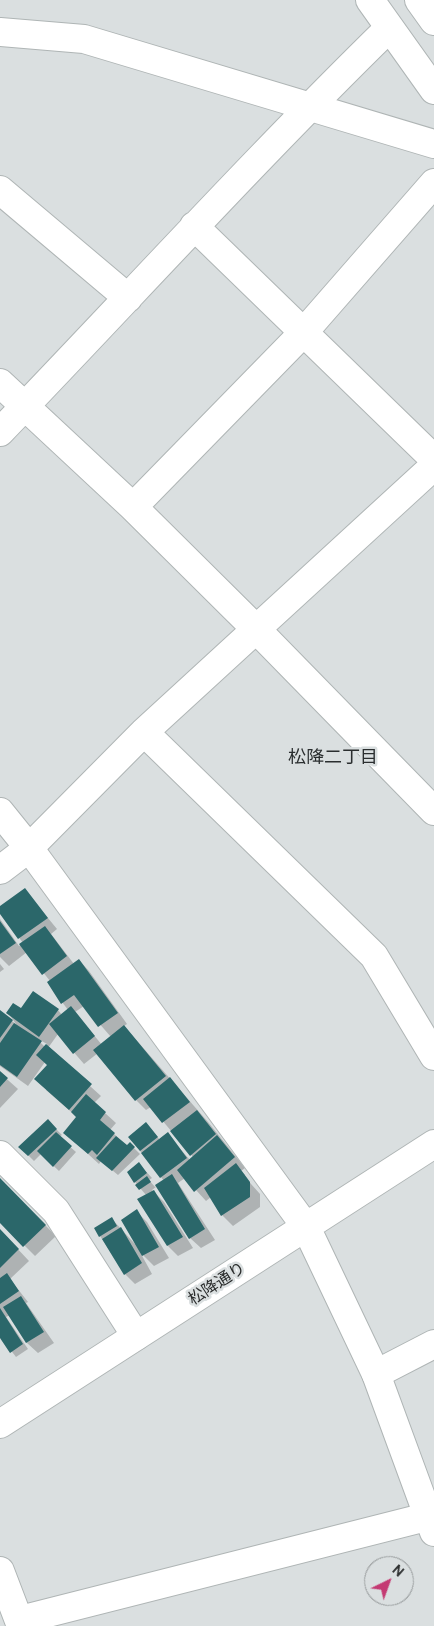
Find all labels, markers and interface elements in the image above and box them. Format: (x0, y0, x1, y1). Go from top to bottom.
district label: 松降二丁目 (288, 747, 378, 769)
street label: 松降通り (185, 1259, 249, 1309)
north arrow (364, 1556, 414, 1606)
text: N (389, 1561, 408, 1581)

